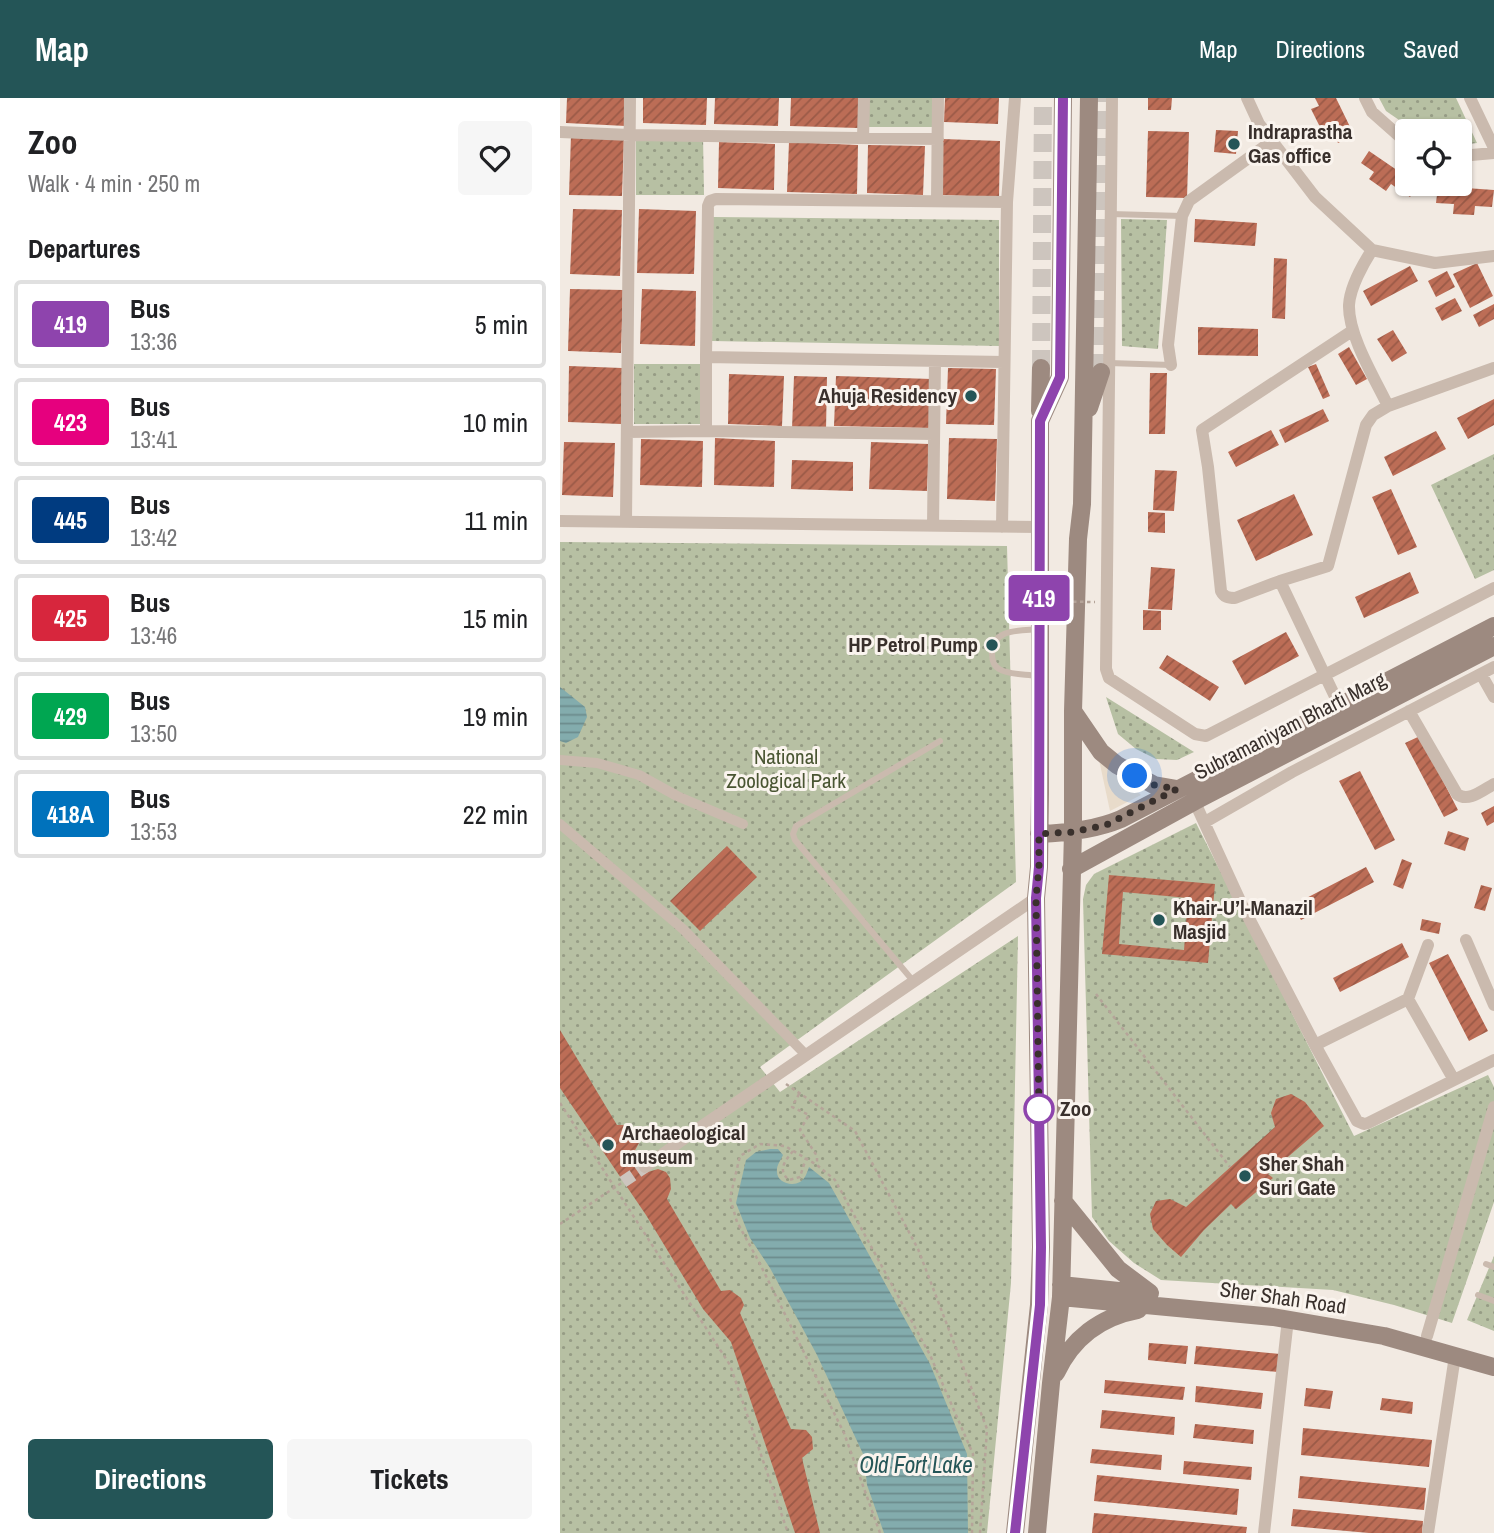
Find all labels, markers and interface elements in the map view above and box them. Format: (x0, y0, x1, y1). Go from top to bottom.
text: Map (35, 27, 89, 71)
text: Map (1199, 33, 1237, 65)
text: Directions (1275, 33, 1365, 65)
text: Saved (1403, 33, 1459, 65)
place label: Indraprastha Gas office (1248, 117, 1353, 170)
map controls (1395, 119, 1472, 196)
button: locate (1395, 119, 1472, 196)
text: Zoo (28, 120, 78, 164)
button: heart (458, 121, 532, 195)
marker: Indraprastha Gas office (1226, 136, 1242, 152)
text: Walk · 4 min · 250 m (28, 168, 200, 199)
text: Departures (28, 231, 141, 266)
text: Bus (130, 291, 170, 326)
text: 5 min (475, 307, 528, 342)
text: 419 (54, 308, 87, 340)
text: 13:36 (130, 326, 177, 357)
place label: Ahuja Residency (818, 381, 957, 410)
marker: Ahuja Residency (963, 388, 979, 404)
text: Bus (130, 389, 170, 424)
text: 10 min (463, 405, 528, 440)
text: 423 (54, 406, 87, 438)
text: 13:41 (130, 424, 177, 455)
text: Bus (130, 487, 170, 522)
text: 11 min (464, 503, 528, 538)
text: 445 (54, 504, 87, 536)
text: 13:42 (130, 522, 177, 553)
line badge: 419 (999, 575, 1079, 621)
text: 419 (1023, 582, 1055, 614)
text: Bus (130, 585, 170, 620)
text: 15 min (463, 601, 528, 636)
text: 425 (54, 602, 87, 634)
text: 13:46 (130, 620, 177, 651)
place label: HP Petrol Pump (848, 630, 978, 659)
marker: HP Petrol Pump (984, 637, 1000, 653)
street label: Subramaniyam Bharti Marg (1189, 664, 1391, 786)
text: Bus (130, 683, 170, 718)
text: 19 min (463, 699, 528, 734)
text: 429 (54, 700, 87, 732)
text: 13:50 (130, 718, 177, 749)
park label: National Zoological Park (726, 742, 846, 795)
your location (1117, 758, 1152, 793)
text: Bus (130, 781, 170, 816)
text: 22 min (463, 797, 528, 832)
text: 418A (47, 798, 94, 830)
text: 13:53 (130, 816, 177, 847)
place label: Khair-U’l-Manazil Masjid (1173, 893, 1313, 946)
marker: Khair-U’l-Manazil Masjid (1151, 912, 1167, 928)
marker: Zoo (1024, 1094, 1054, 1124)
place label: Zoo (1060, 1094, 1092, 1123)
place label: Archaeological museum (622, 1118, 745, 1171)
marker: Archaeological museum (600, 1137, 616, 1153)
place label: Sher Shah Suri Gate (1259, 1149, 1344, 1202)
marker: Sher Shah Suri Gate (1237, 1168, 1253, 1184)
street label: Sher Shah Road (1218, 1274, 1348, 1321)
button: Directions (28, 1439, 273, 1519)
button: Tickets (287, 1439, 532, 1519)
water label: Old Fort Lake (859, 1449, 973, 1480)

